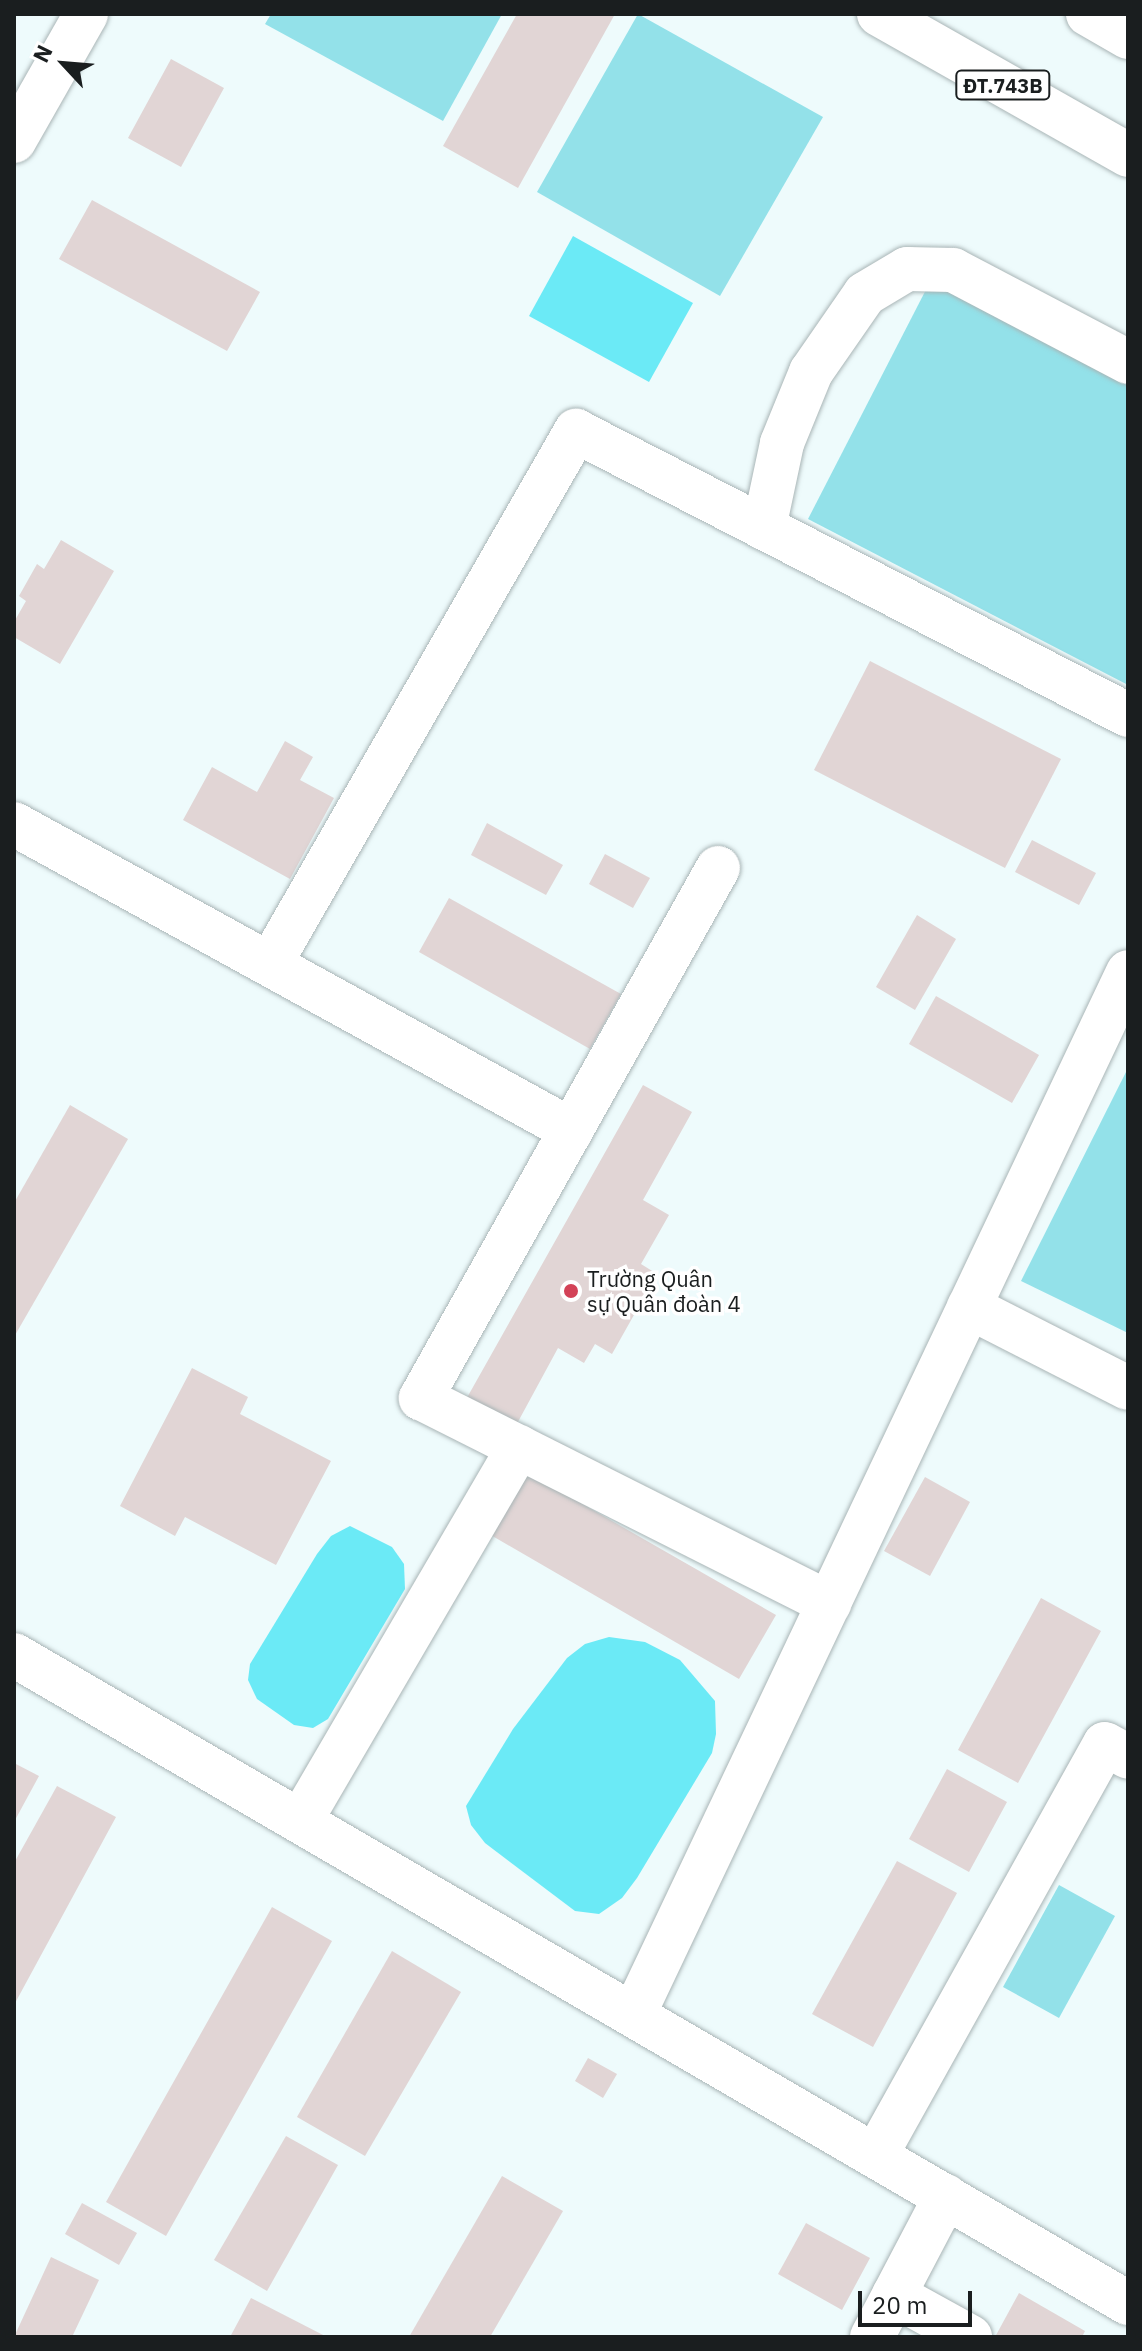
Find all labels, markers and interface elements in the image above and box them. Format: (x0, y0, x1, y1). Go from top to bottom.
north arrow (24, 24, 104, 104)
text: N (25, 40, 59, 67)
road number: ĐT.743B (955, 69, 1051, 101)
place label: Trường Quân sự Quân đoàn 4 (587, 1265, 741, 1316)
marker: Trường Quân sự Quân đoàn 4 (562, 1282, 580, 1300)
scale bar (862, 2275, 976, 2325)
text: 20 m (872, 2289, 927, 2321)

